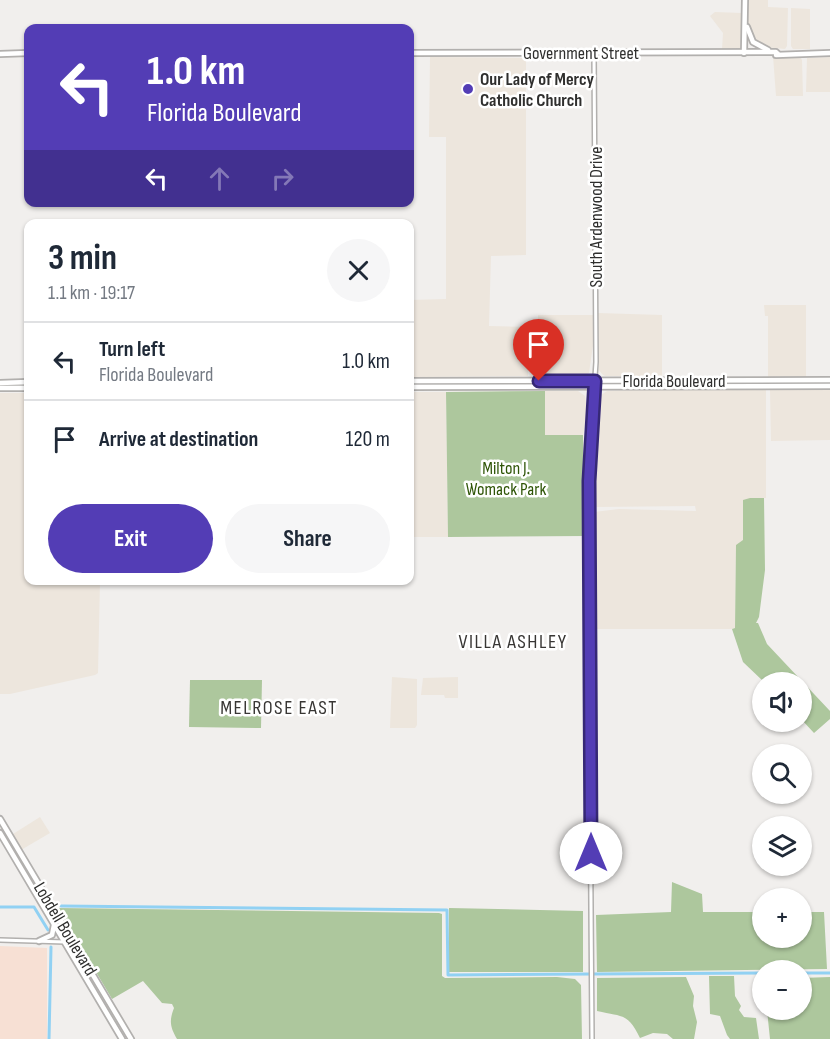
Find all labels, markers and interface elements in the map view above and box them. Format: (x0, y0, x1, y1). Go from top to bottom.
street label: Government Street (523, 43, 640, 64)
text: 1.0 km (147, 46, 245, 97)
icon: left (48, 48, 126, 126)
place label: Our Lady of Mercy Catholic Church (480, 69, 594, 111)
marker: Our Lady of Mercy Catholic Church (461, 82, 475, 96)
text: Florida Boulevard (147, 97, 301, 129)
street label: South Ardenwood Drive (586, 147, 607, 287)
icon: left (140, 162, 173, 195)
icon: ahead (203, 162, 236, 195)
icon: right (266, 162, 299, 195)
text: 3 min (48, 237, 117, 280)
button: close (327, 239, 390, 302)
text: 1.1 km · 19:17 (48, 281, 135, 305)
pin (513, 319, 564, 381)
icon: arrive (522, 328, 555, 361)
text: Turn left (99, 336, 165, 363)
icon: left (48, 345, 81, 378)
text: 1.0 km (342, 348, 390, 375)
text: Florida Boulevard (99, 363, 213, 387)
street label: Florida Boulevard (623, 371, 725, 392)
icon: arrive (48, 423, 81, 456)
text: Arrive at destination (99, 426, 258, 453)
text: 120 m (346, 426, 390, 453)
park label: Milton J. Womack Park (466, 458, 546, 500)
button: Exit (48, 504, 213, 573)
button: Share (225, 504, 390, 573)
district label: VILLA ASHLEY (458, 630, 568, 654)
map controls (752, 672, 812, 1020)
button: sound (752, 672, 812, 732)
district label: MELROSE EAST (220, 696, 338, 720)
button: search (752, 744, 812, 804)
button: layers (752, 816, 812, 876)
position arrow (559, 821, 623, 885)
street label: Lobdell Boulevard (29, 879, 101, 979)
button: + (752, 888, 812, 948)
button: − (752, 960, 812, 1020)

